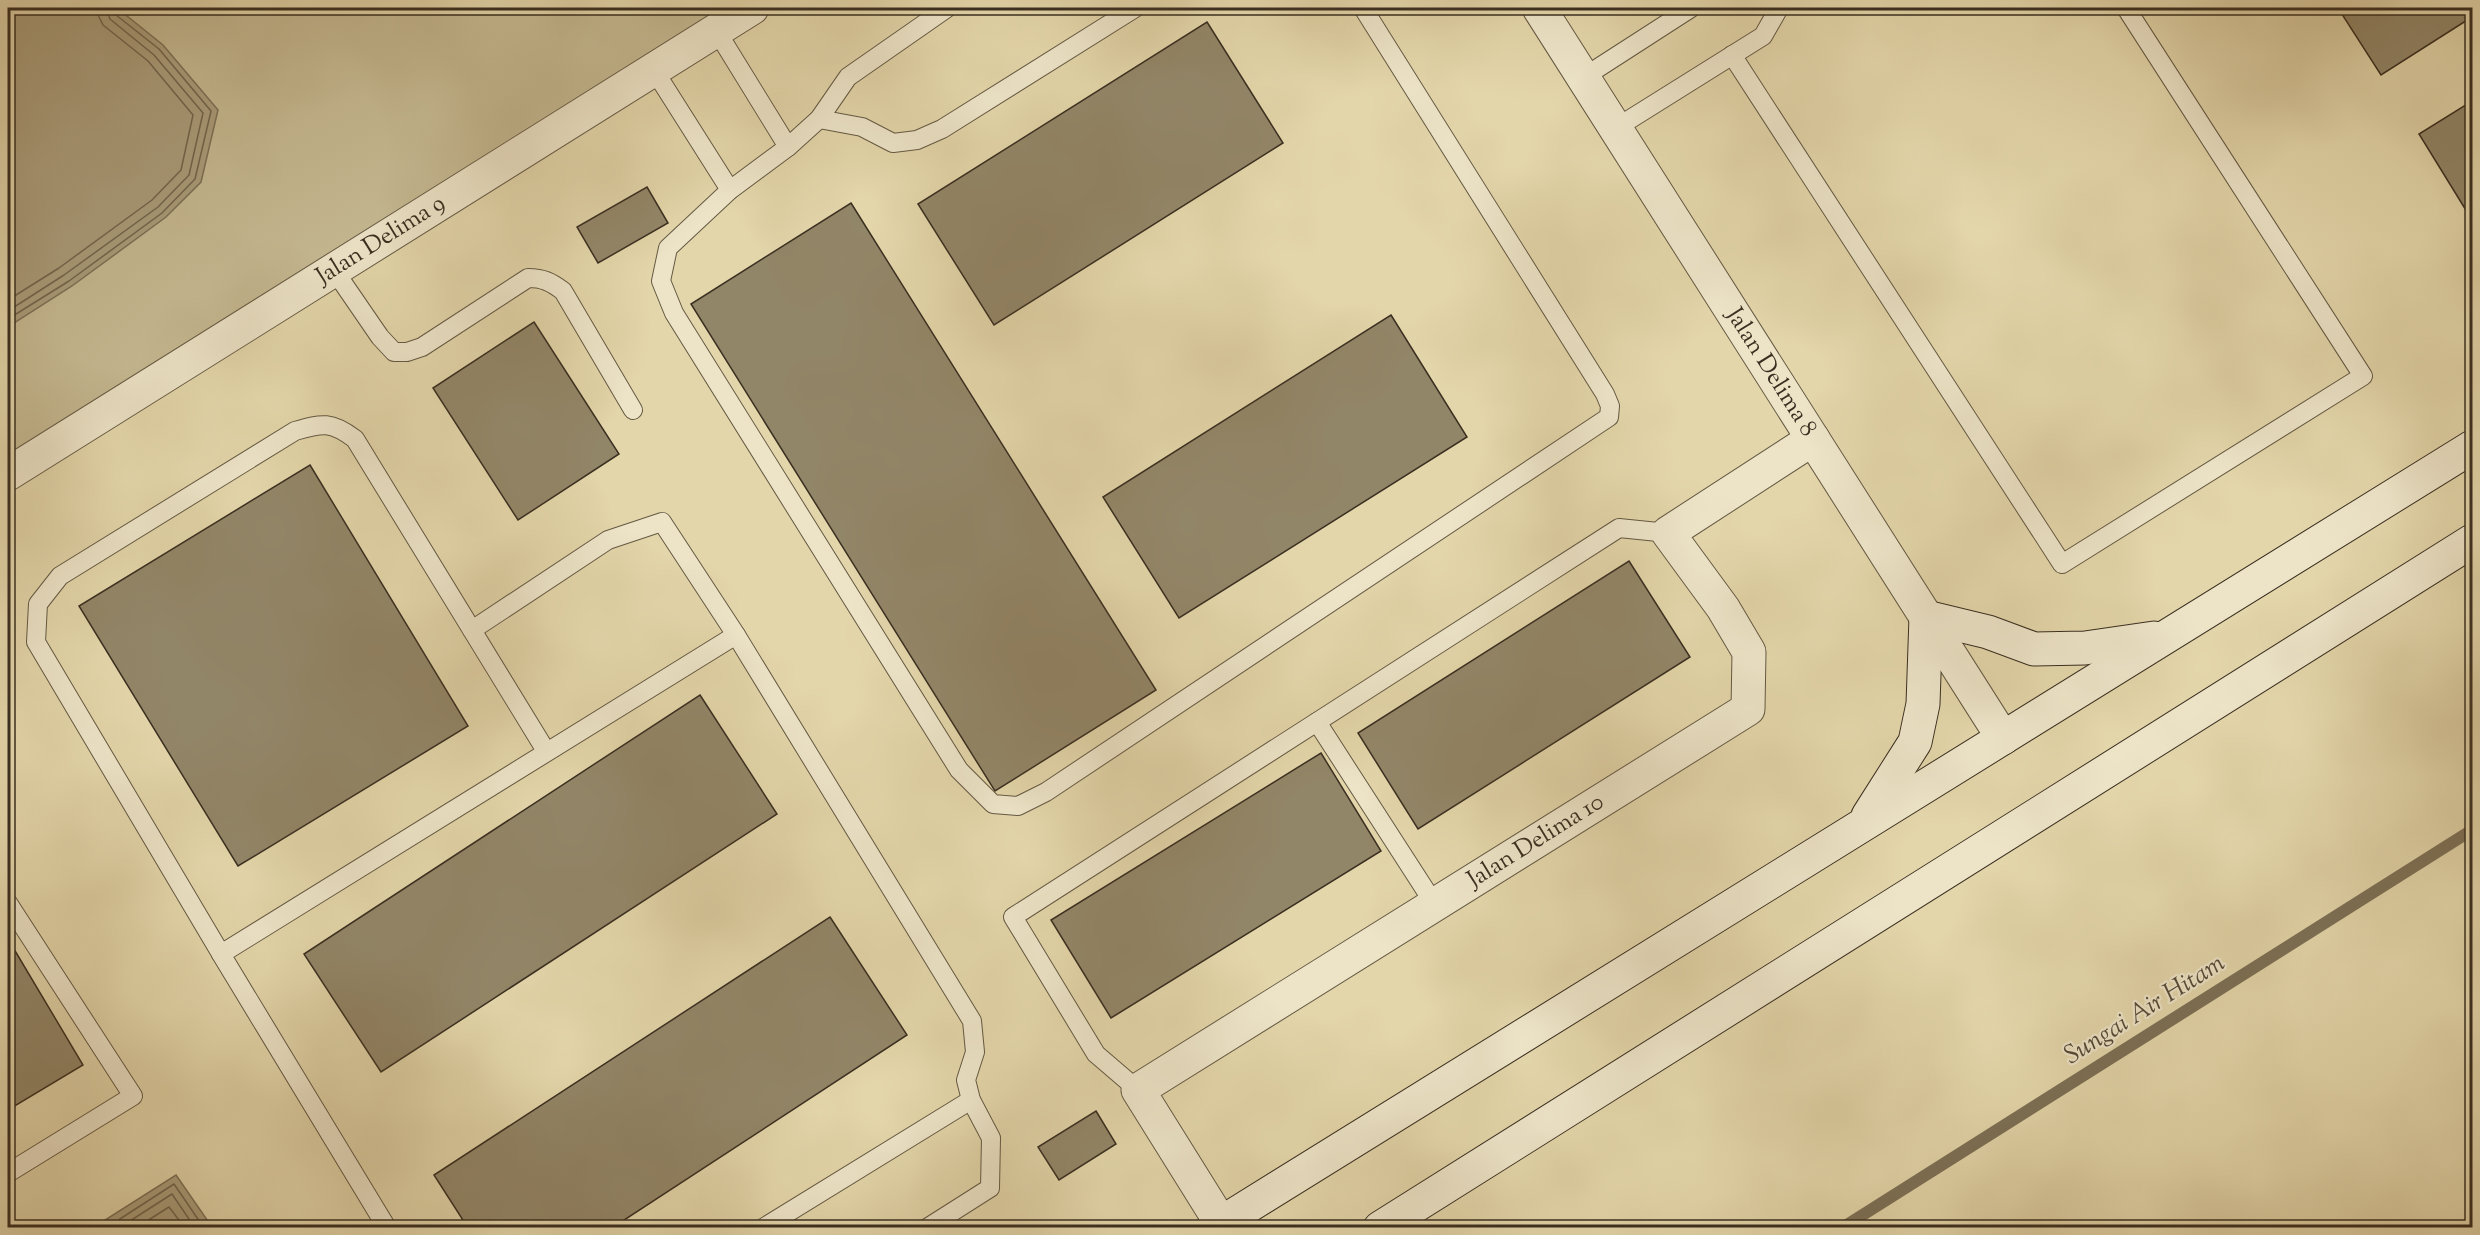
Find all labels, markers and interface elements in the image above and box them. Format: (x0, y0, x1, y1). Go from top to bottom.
street label: Jalan Delima 9 (308, 187, 452, 295)
street label: Jalan Delima 8 (1716, 300, 1824, 444)
street label: Jalan Delima 10 (1459, 786, 1611, 898)
water label: Sungai Air Hitam (2057, 946, 2233, 1074)

